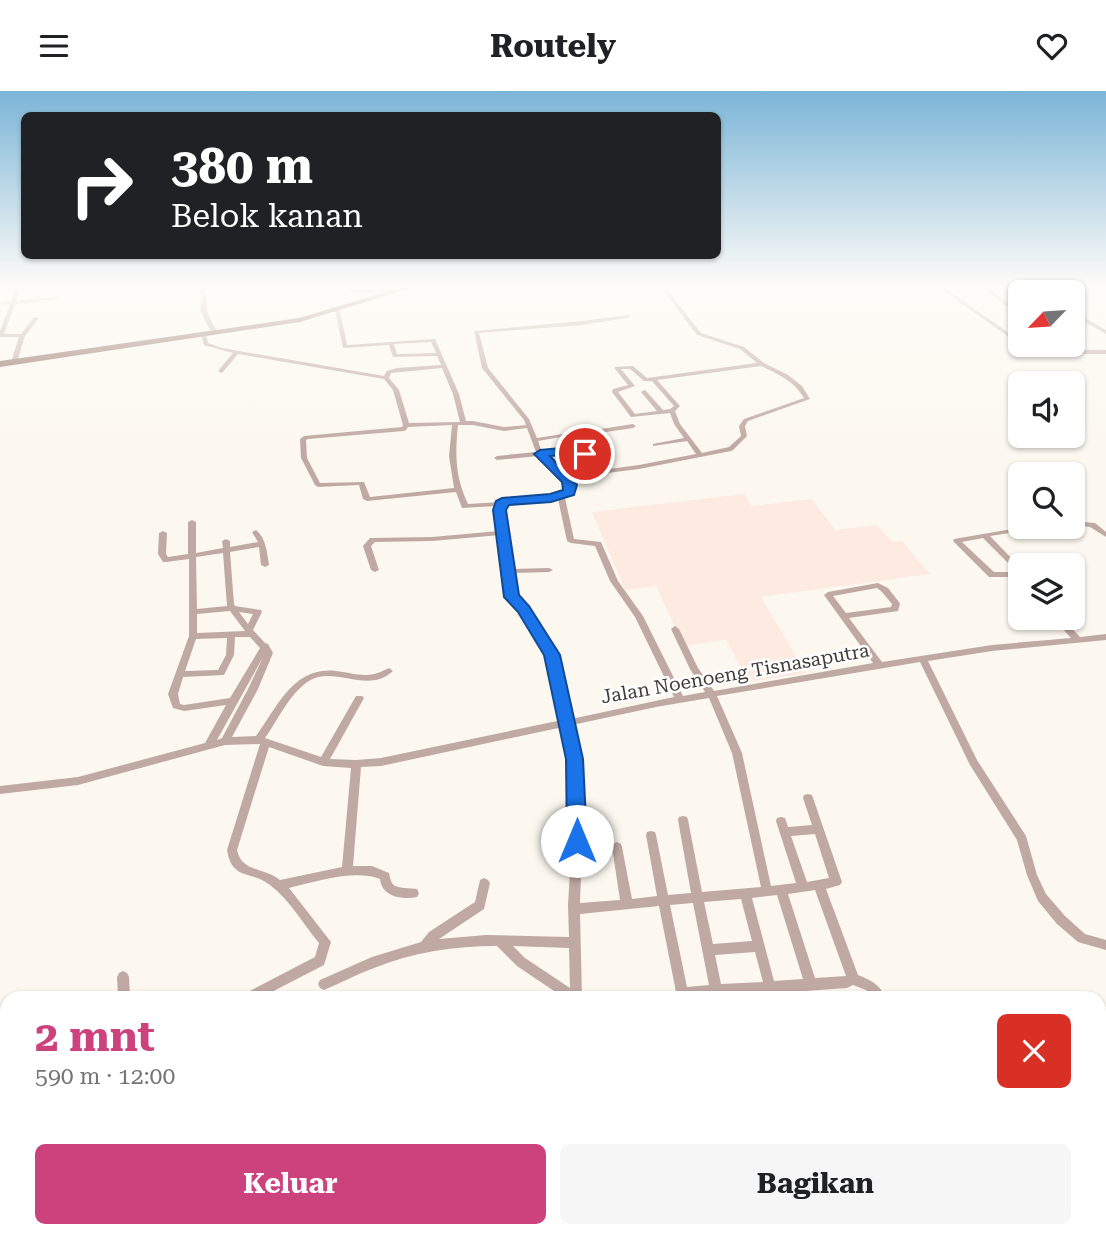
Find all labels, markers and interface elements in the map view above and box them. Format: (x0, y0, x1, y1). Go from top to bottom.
icon: menu (35, 27, 73, 65)
text: Routely (490, 27, 616, 65)
icon: heart (1033, 27, 1071, 65)
text: 380 m (171, 138, 313, 195)
icon: right (56, 140, 147, 231)
text: Belok kanan (171, 197, 363, 235)
north arrow (1008, 280, 1085, 357)
map controls (1008, 280, 1085, 630)
button: sound (1008, 371, 1085, 448)
pin (555, 424, 615, 484)
icon: arrive (566, 435, 604, 473)
button: search (1008, 462, 1085, 539)
button: layers (1008, 553, 1085, 630)
street label: Jalan Noenoeng Tisnasaputra (599, 638, 872, 708)
position arrow (540, 804, 614, 878)
text: 2 mnt (35, 1012, 155, 1061)
button: close (997, 1014, 1071, 1088)
text: 590 m · 12:00 (35, 1063, 175, 1090)
button: Keluar (35, 1144, 546, 1224)
button: Bagikan (560, 1144, 1071, 1224)

